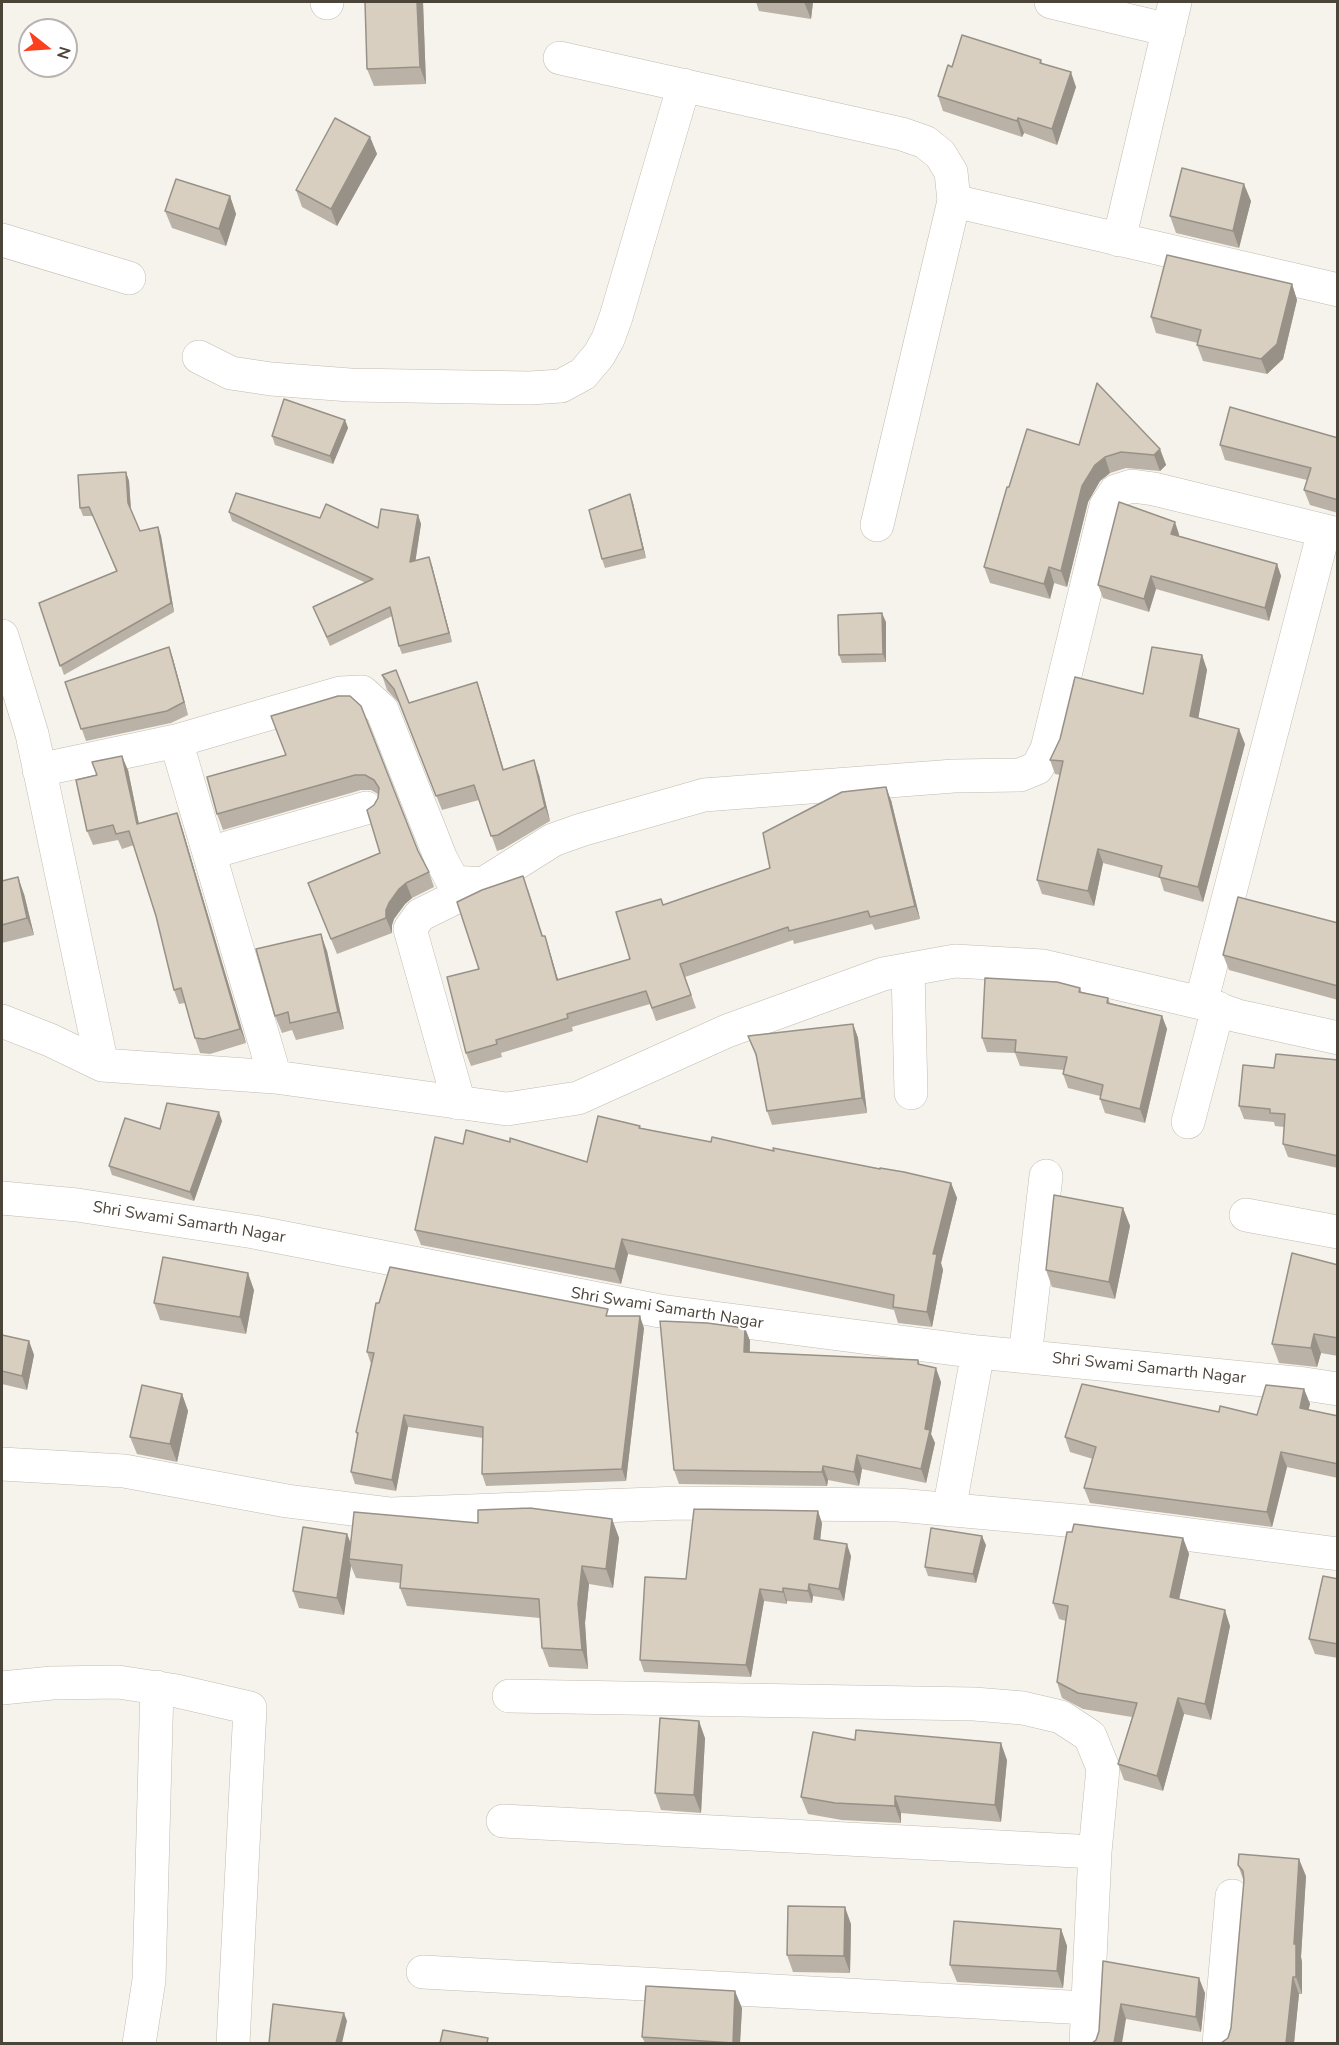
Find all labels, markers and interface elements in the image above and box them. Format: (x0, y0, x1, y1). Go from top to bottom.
north arrow (18, 18, 78, 78)
text: N (51, 44, 76, 62)
street label: Shri Swami Samarth Nagar (91, 1198, 287, 1248)
street label: Shri Swami Samarth Nagar (569, 1284, 765, 1334)
street label: Shri Swami Samarth Nagar (1051, 1349, 1247, 1389)

